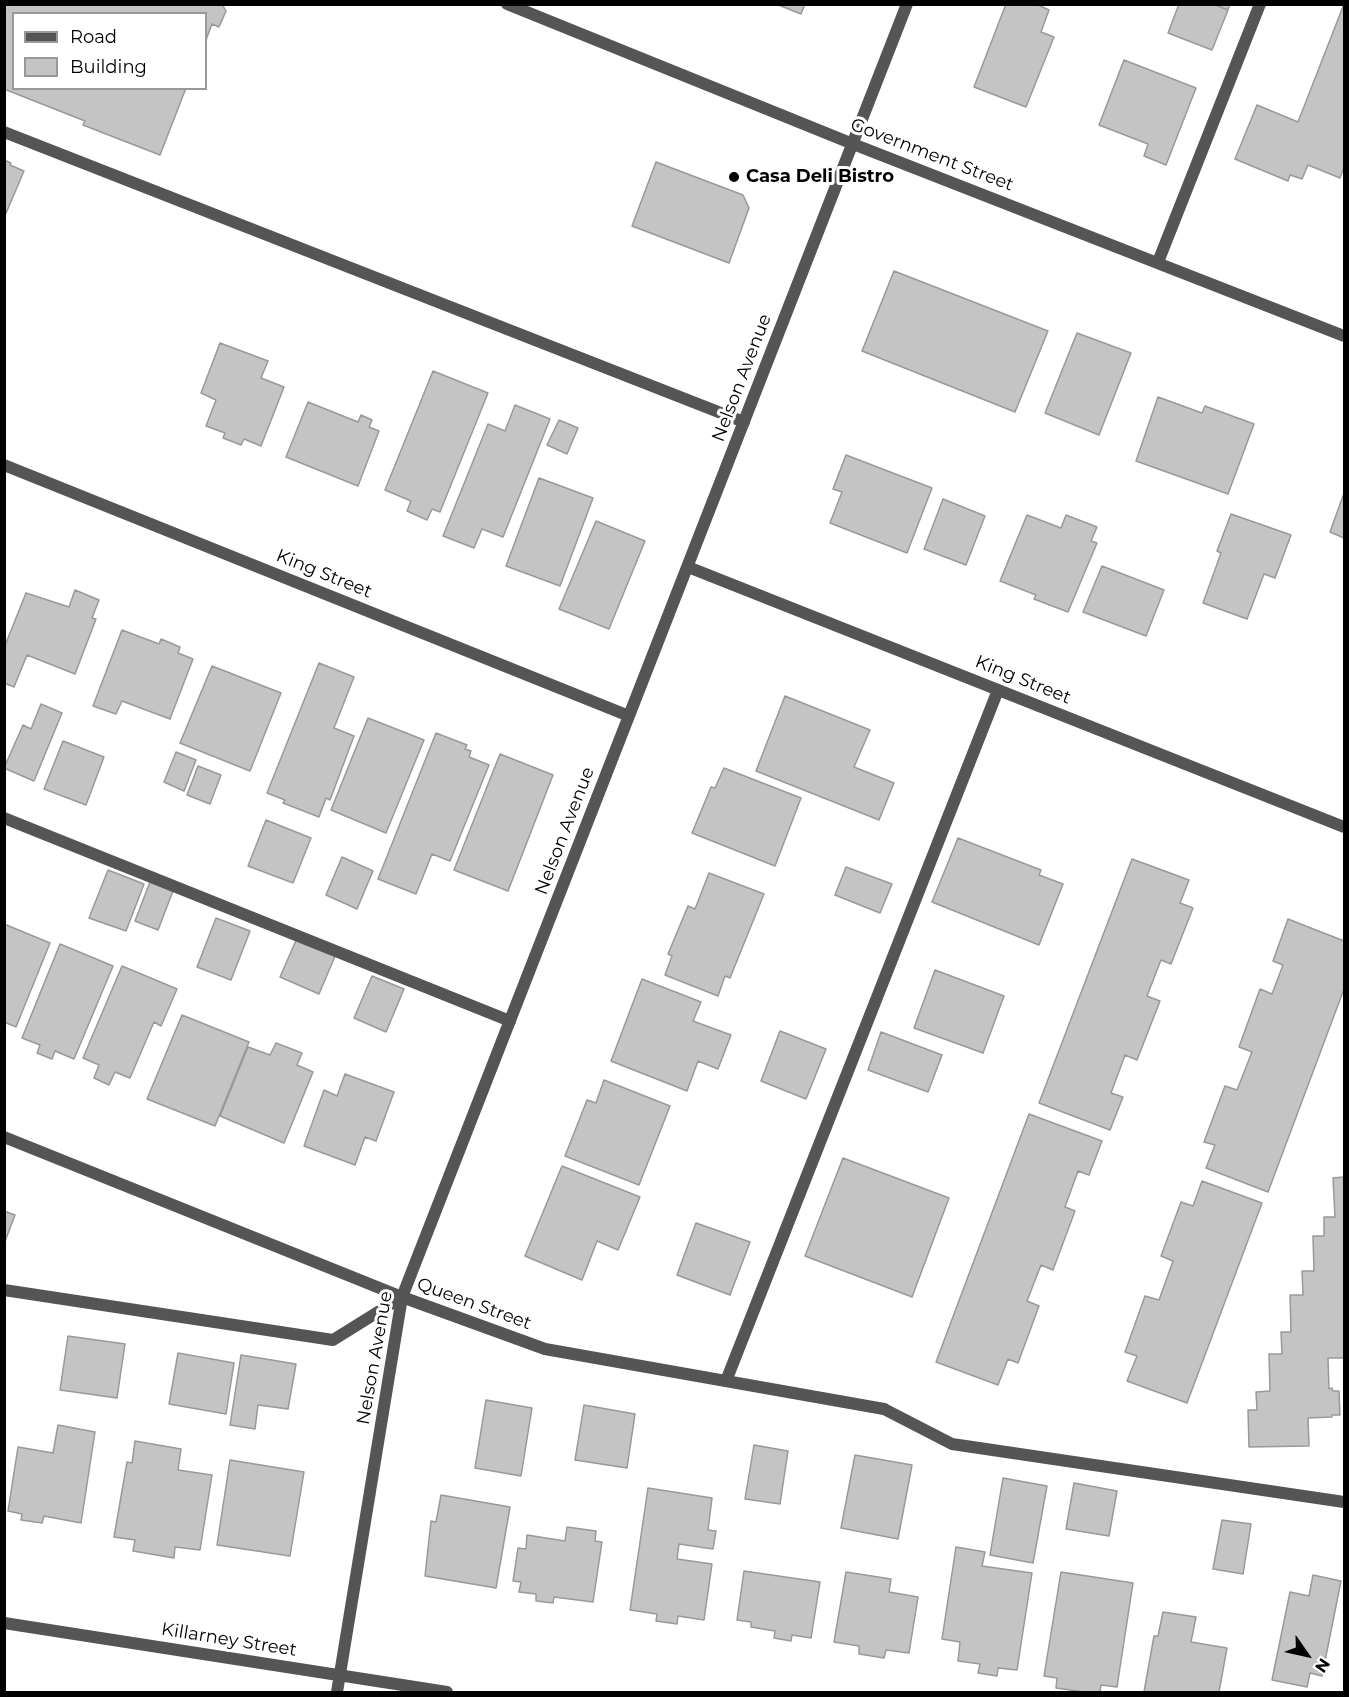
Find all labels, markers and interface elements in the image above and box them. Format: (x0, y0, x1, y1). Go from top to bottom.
legend (12, 12, 207, 90)
text: Road (70, 26, 117, 48)
text: Building (70, 56, 147, 78)
street label: Government Street (847, 114, 1017, 196)
place label: Casa Deli Bistro (746, 166, 894, 188)
marker: Casa Deli Bistro (727, 170, 741, 184)
street label: Nelson Avenue (708, 311, 776, 445)
street label: King Street (273, 545, 375, 603)
street label: King Street (972, 651, 1074, 709)
street label: Nelson Avenue (531, 764, 599, 898)
street label: Queen Street (414, 1273, 534, 1335)
street label: Nelson Avenue (353, 1290, 397, 1426)
street label: Killarney Street (160, 1619, 298, 1661)
north arrow (1277, 1625, 1337, 1685)
text: N (1311, 1655, 1334, 1676)

